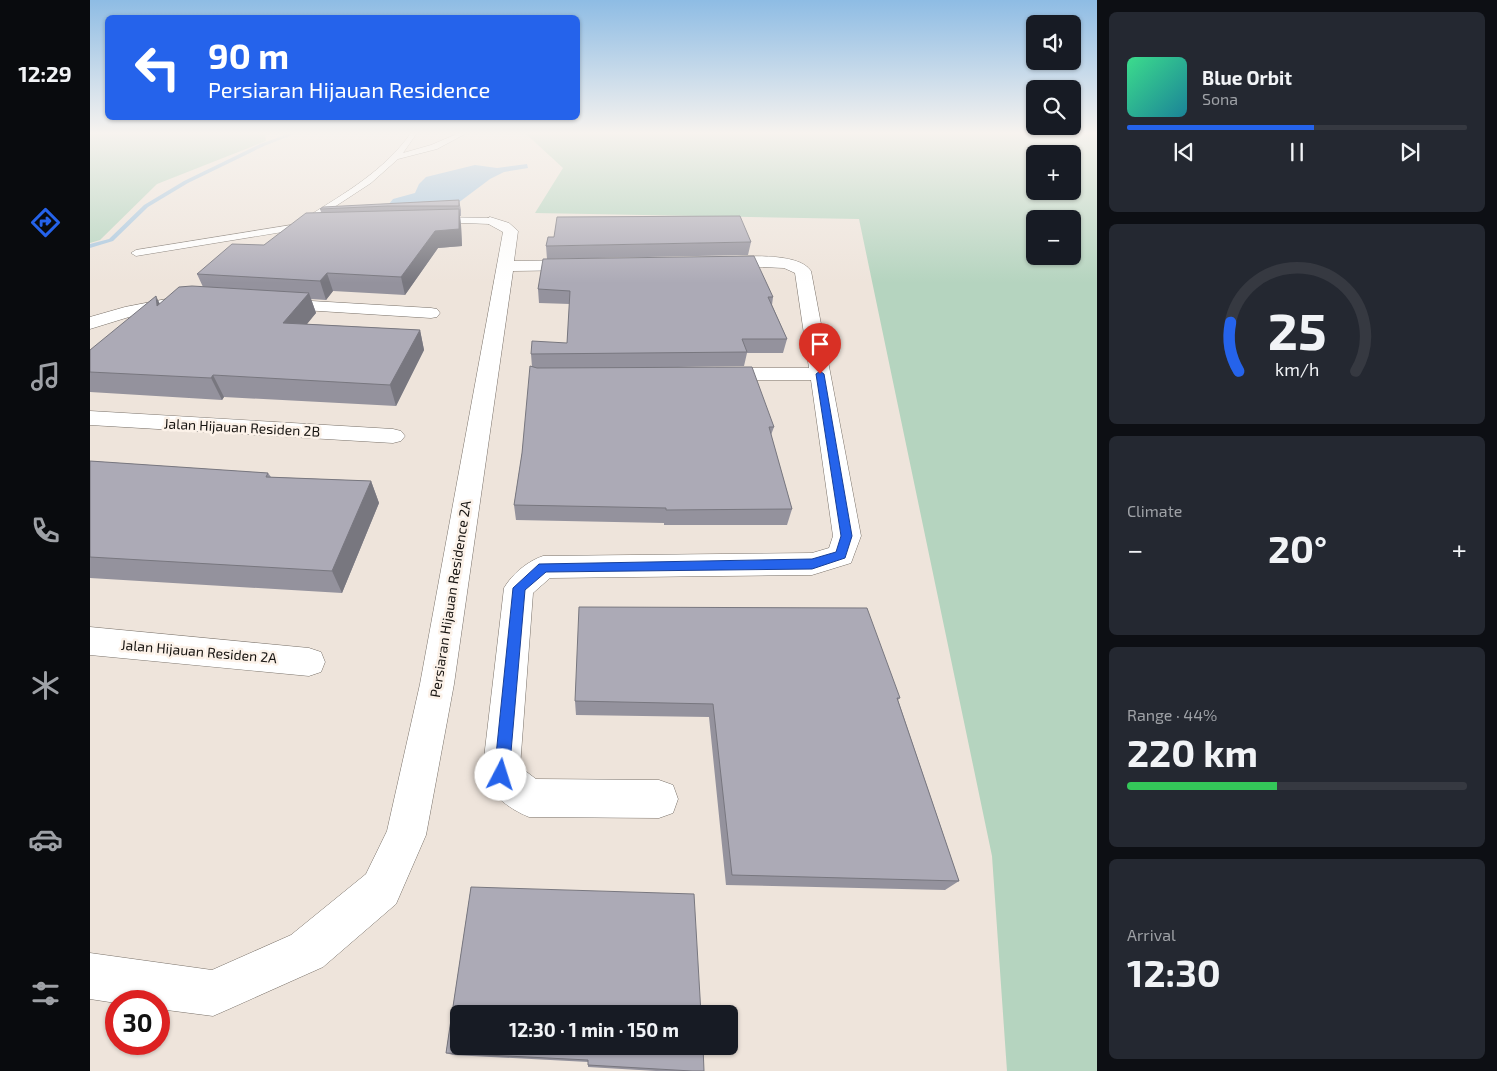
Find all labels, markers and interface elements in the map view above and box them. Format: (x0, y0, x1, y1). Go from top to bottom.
map controls (1026, 15, 1081, 265)
button: sound (1026, 15, 1081, 70)
text: 90 m (208, 34, 289, 76)
icon: left (125, 35, 190, 100)
text: 12:29 (18, 60, 72, 86)
text: Blue Orbit (1202, 66, 1292, 89)
text: Persiaran Hijauan Residence (208, 76, 490, 102)
button: search (1026, 80, 1081, 135)
text: Sona (1202, 89, 1238, 108)
icon: previous (1170, 138, 1198, 166)
icon: pause (1283, 138, 1311, 166)
icon: next (1396, 138, 1424, 166)
button: + (1026, 145, 1081, 200)
icon: directions (28, 205, 63, 240)
button: − (1026, 210, 1081, 265)
text: 25 (1268, 298, 1326, 360)
pin (799, 323, 841, 374)
icon: arrive (806, 330, 834, 358)
text: km/h (1275, 358, 1319, 380)
icon: music (28, 359, 63, 394)
street label: Jalan Hijauan Residen 2B (163, 414, 321, 440)
street label: Persiaran Hijauan Residence 2A (426, 499, 474, 699)
text: Climate (1127, 501, 1182, 520)
icon: phone (28, 513, 63, 548)
text: 20° (1268, 525, 1327, 571)
text: − (1127, 532, 1143, 566)
text: + (1452, 532, 1467, 566)
street label: Jalan Hijauan Residen 2A (120, 636, 278, 666)
icon: climate (28, 668, 63, 703)
text: Range · 44% (1127, 705, 1217, 724)
text: 220 km (1127, 729, 1258, 775)
position arrow (474, 748, 526, 800)
icon: car (28, 822, 63, 857)
text: Arrival (1127, 925, 1176, 944)
text: 12:30 (1127, 949, 1221, 995)
icon: filters (28, 976, 63, 1011)
speed limit sign: 30 (105, 990, 170, 1055)
text: 12:30 · 1 min · 150 m (509, 1018, 679, 1041)

